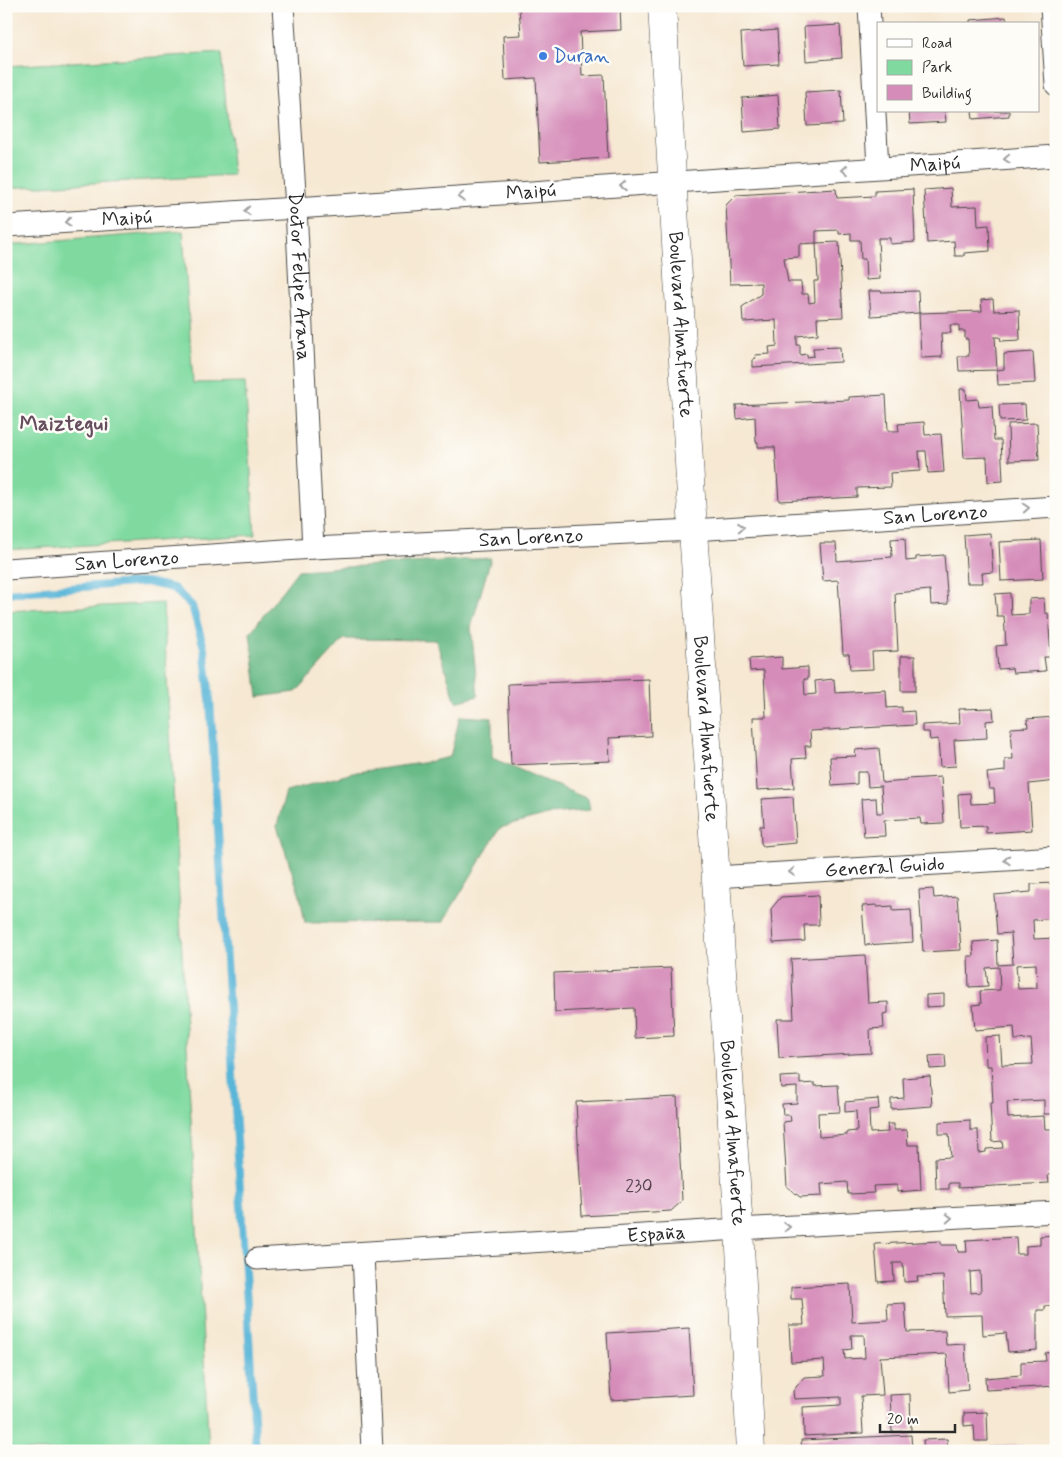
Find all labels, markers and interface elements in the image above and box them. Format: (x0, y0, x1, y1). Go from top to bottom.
legend (877, 22, 1040, 112)
text: Road (922, 34, 952, 54)
place label: Duran (553, 43, 610, 70)
marker: Duran (537, 50, 549, 62)
text: Park (922, 58, 952, 78)
text: Building (922, 84, 972, 105)
street label: Maipú (909, 149, 961, 179)
one-way arrow (1003, 154, 1011, 165)
one-way arrow (841, 164, 849, 175)
street label: Maipú (505, 177, 557, 207)
one-way arrow (619, 180, 627, 191)
street label: Doctor Felipe Arana (282, 191, 317, 362)
one-way arrow (457, 192, 465, 203)
street label: Maipú (101, 203, 153, 234)
one-way arrow (243, 206, 251, 217)
one-way arrow (63, 217, 71, 228)
street label: Boulevard Almafuerte (662, 231, 700, 418)
district label: Maiztegui (20, 410, 108, 438)
street label: San Lorenzo (882, 498, 988, 531)
one-way arrow (1022, 503, 1030, 514)
one-way arrow (738, 521, 746, 532)
street label: San Lorenzo (478, 522, 584, 554)
street label: San Lorenzo (74, 544, 180, 578)
street label: Boulevard Almafuerte (686, 635, 726, 823)
street label: General Guido (824, 850, 945, 884)
one-way arrow (1003, 855, 1011, 866)
one-way arrow (788, 867, 796, 878)
street label: Boulevard Almafuerte (713, 1039, 752, 1227)
house number: 230 (625, 1174, 653, 1198)
one-way arrow (946, 1212, 954, 1223)
street label: España (626, 1219, 687, 1249)
one-way arrow (783, 1221, 791, 1232)
scale bar (880, 1402, 954, 1434)
text: 20 m (887, 1410, 919, 1430)

